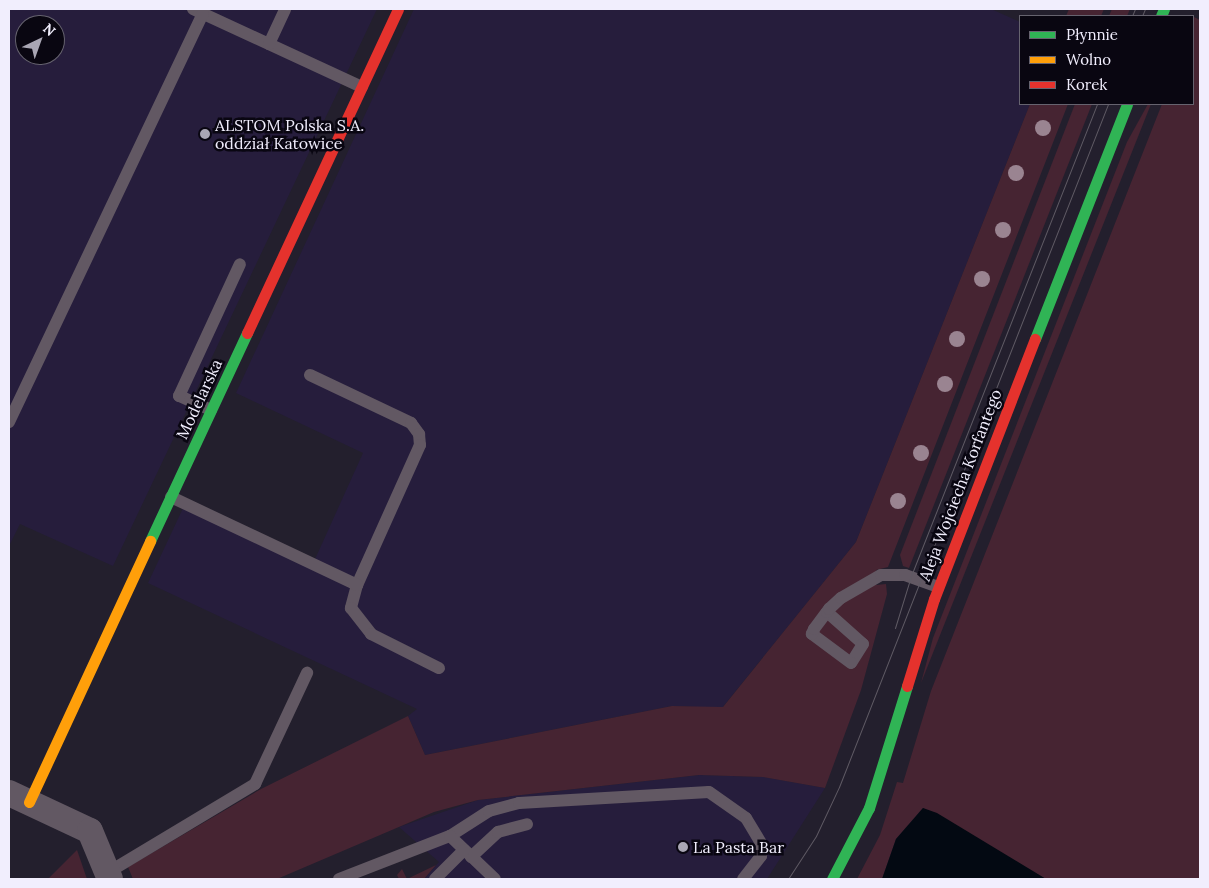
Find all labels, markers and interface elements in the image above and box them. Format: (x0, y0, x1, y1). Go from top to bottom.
north arrow (15, 15, 65, 65)
legend (1019, 15, 1194, 105)
text: N (39, 19, 59, 40)
text: Płynnie (1066, 25, 1118, 44)
text: Wolno (1066, 50, 1111, 69)
text: Korek (1066, 75, 1107, 94)
place label: ALSTOM Polska S.A. oddział Katowice (215, 115, 364, 153)
marker: ALSTOM Polska S.A. oddział Katowice (199, 128, 211, 140)
street label: Modelarska (172, 356, 226, 442)
street label: Aleja Wojciecha Korfantego (915, 386, 1005, 584)
place label: La Pasta Bar (693, 837, 784, 857)
marker: La Pasta Bar (677, 841, 689, 853)

